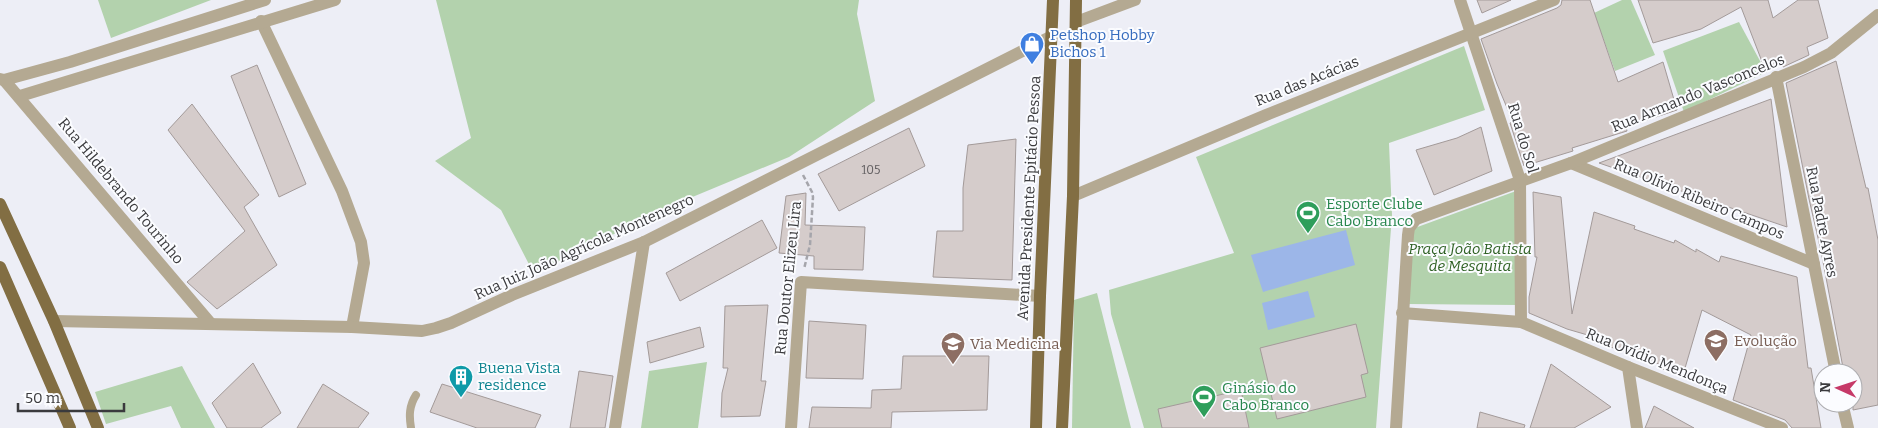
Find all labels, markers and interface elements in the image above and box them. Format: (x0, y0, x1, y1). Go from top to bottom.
place label: Petshop Hobby Bichos 1 (1050, 26, 1155, 61)
shop icon: Petshop Hobby Bichos 1 (1019, 31, 1045, 65)
street label: Rua Armando Vasconcelos (1609, 50, 1787, 136)
street label: Rua das Acácias (1252, 52, 1362, 110)
street label: Avenida Presidente Epitácio Pessoa (1014, 75, 1044, 321)
street label: Rua do Sol (1504, 101, 1542, 175)
street label: Rua Hildebrando Tourinho (55, 114, 187, 268)
street label: Rua Olívio Ribeiro Campos (1611, 155, 1787, 243)
house number: 105 (862, 163, 880, 177)
street label: Rua Padre Ayres (1802, 165, 1842, 279)
street label: Rua Juiz João Agrícola Montenegro (472, 190, 696, 304)
place label: Esporte Clube Cabo Branco (1326, 195, 1423, 230)
street label: Rua Doutor Elizeu Lira (771, 200, 805, 356)
sports icon: Esporte Clube Cabo Branco (1295, 200, 1321, 234)
park label: Praça João Batista de Mesquita (1408, 240, 1532, 275)
street label: Rua Ovídio Mendonça (1583, 324, 1731, 398)
school or university icon: Evolução (1703, 328, 1729, 362)
school or university icon: Via Medicina (940, 331, 966, 365)
place label: Evolução (1734, 332, 1797, 350)
place label: Via Medicina (970, 335, 1060, 353)
place label: Buena Vista residence (478, 359, 560, 394)
north arrow (1813, 363, 1863, 413)
building icon: Buena Vista residence (448, 364, 474, 398)
place label: Ginásio do Cabo Branco (1222, 379, 1309, 414)
scale bar (18, 380, 124, 412)
text: N (1817, 381, 1834, 393)
sports icon: Ginásio do Cabo Branco (1191, 384, 1217, 418)
text: 50 m (25, 389, 61, 407)

